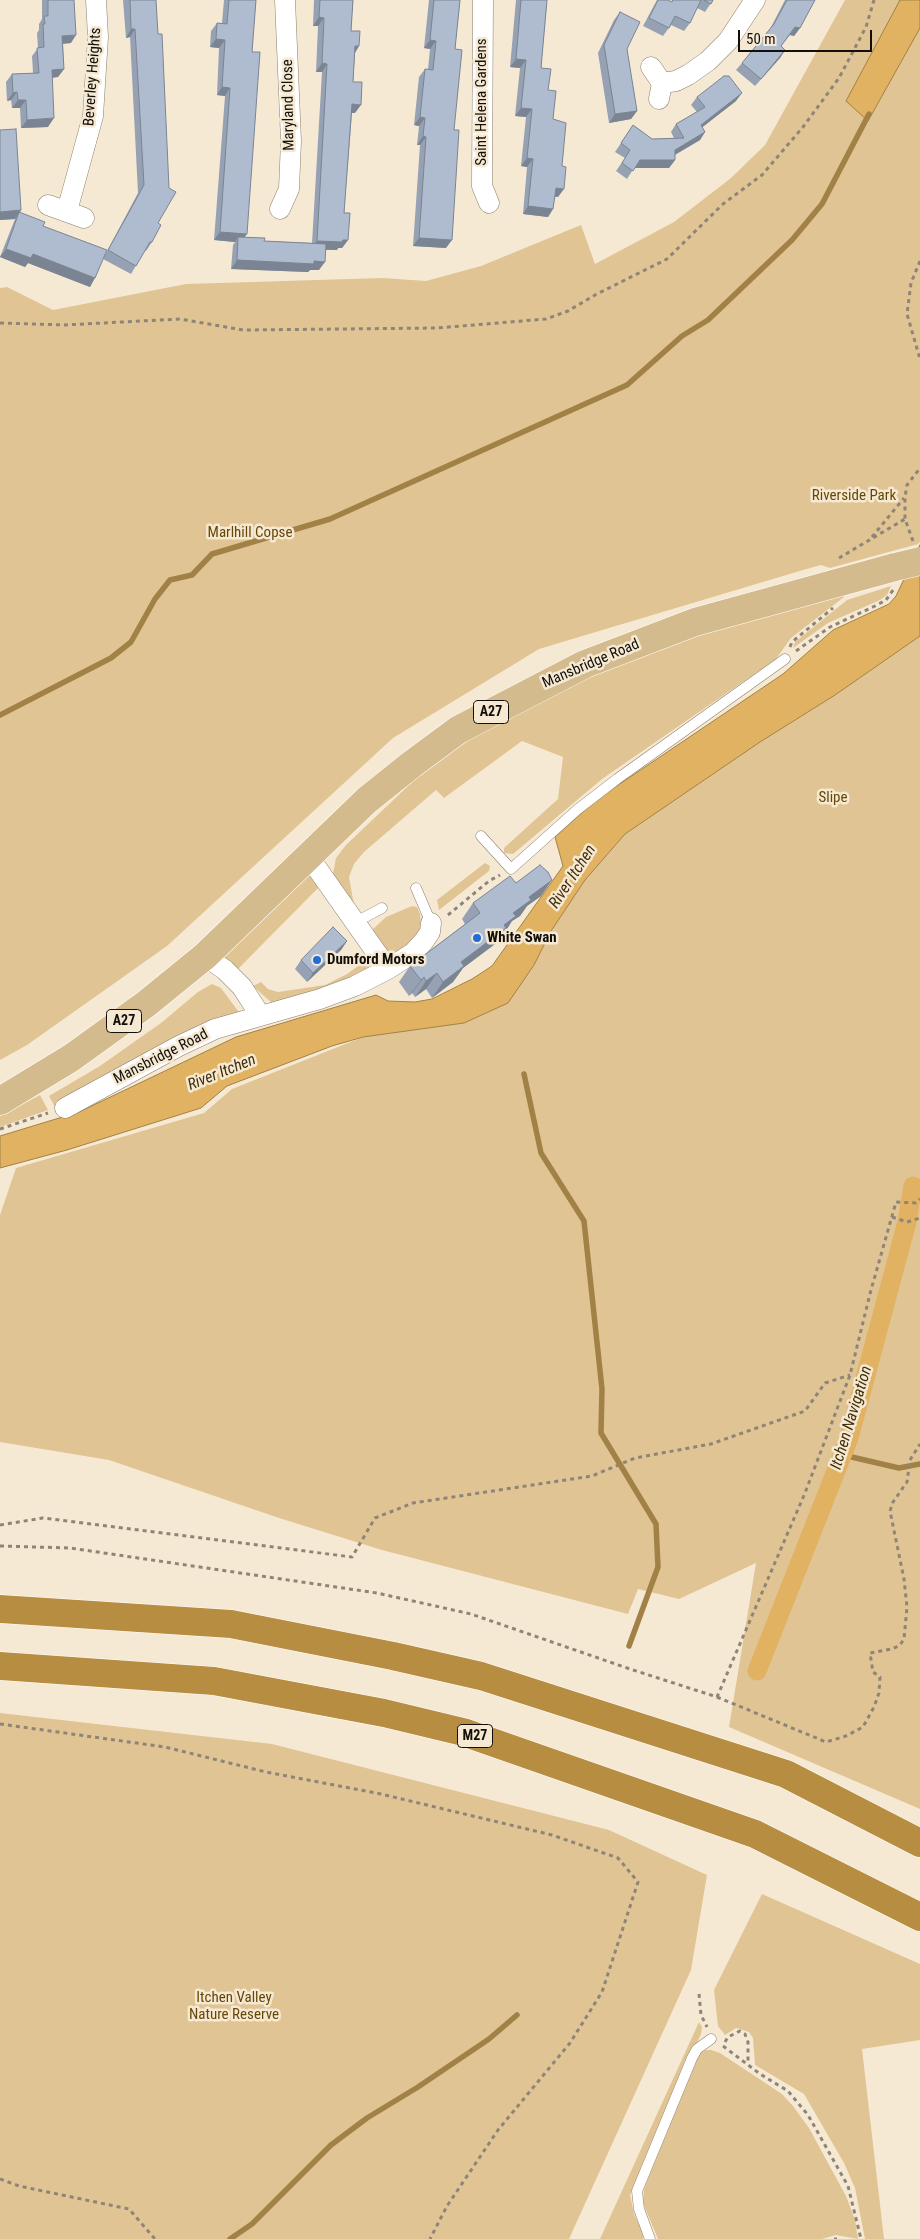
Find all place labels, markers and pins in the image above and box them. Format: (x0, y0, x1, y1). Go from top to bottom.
place label: White Swan (487, 929, 557, 947)
marker: White Swan (471, 932, 483, 944)
place label: Dumford Motors (327, 951, 425, 969)
marker: Dumford Motors (311, 954, 323, 966)

